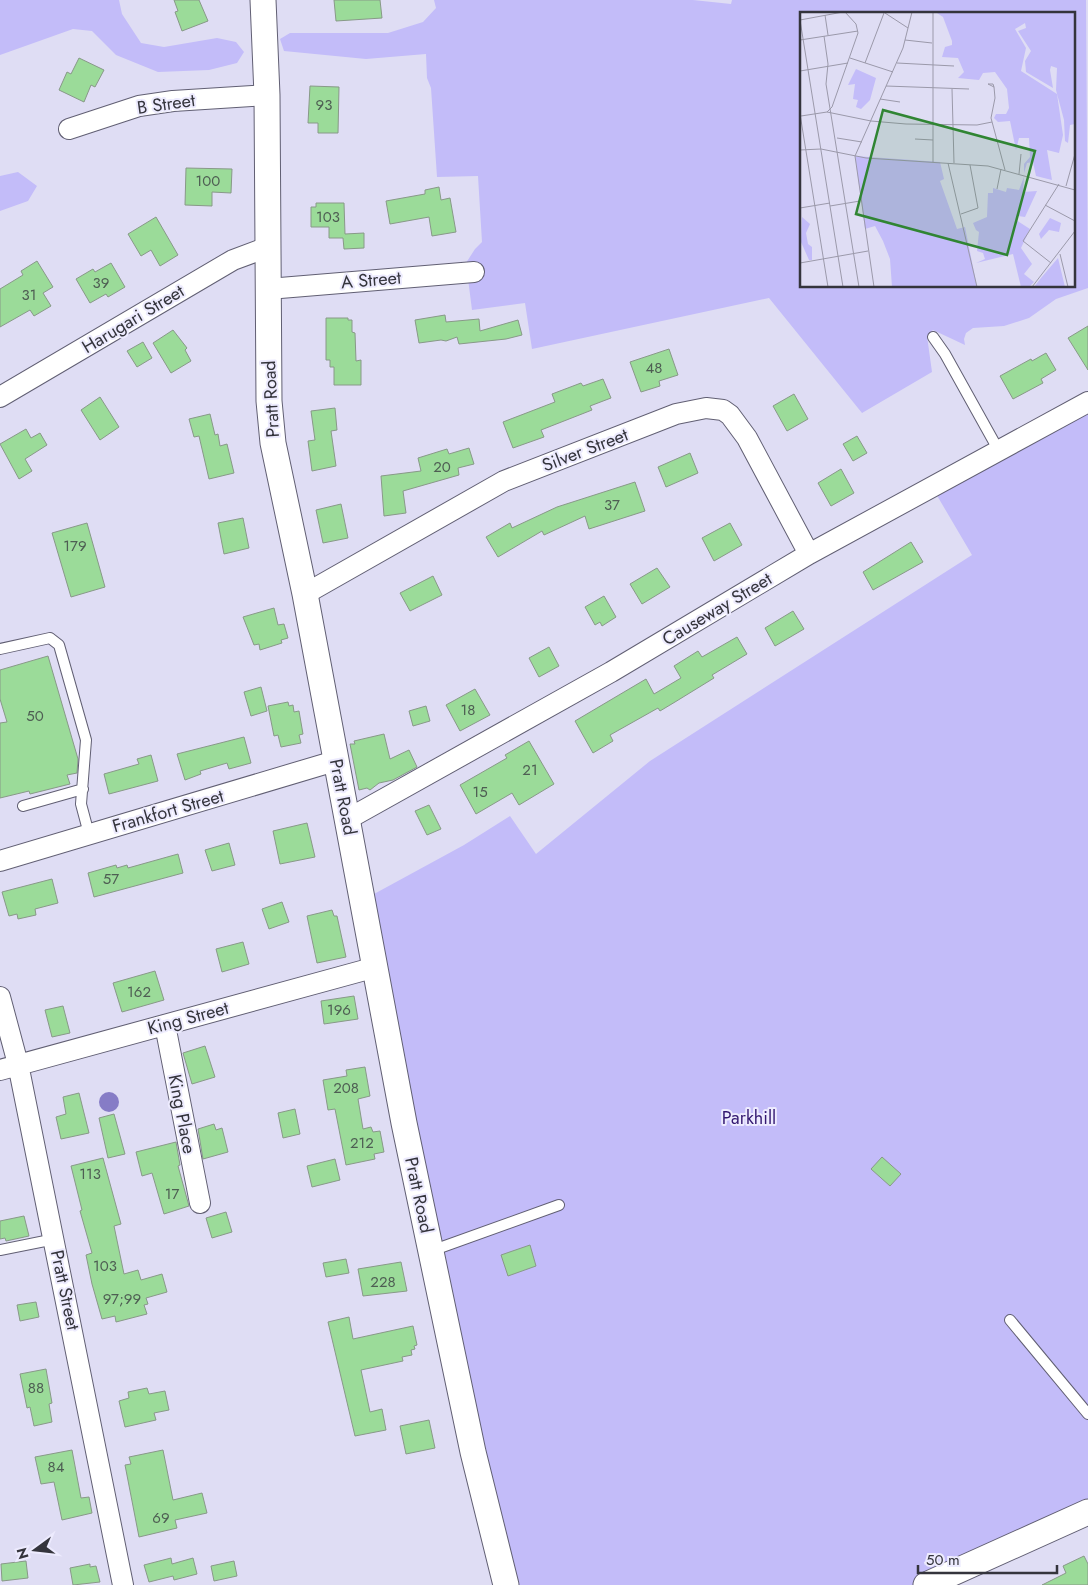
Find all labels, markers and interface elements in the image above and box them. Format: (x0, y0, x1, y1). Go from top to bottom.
inset map (800, 12, 1076, 288)
street label: B Street (135, 87, 197, 121)
house number: 93 (316, 94, 332, 116)
house number: 100 (196, 170, 220, 192)
house number: 103 (316, 206, 340, 228)
street label: A Street (340, 264, 403, 296)
house number: 39 (93, 272, 109, 294)
street label: Harugari Street (77, 278, 190, 360)
house number: 31 (22, 284, 36, 306)
house number: 48 (646, 357, 662, 379)
street label: Pratt Road (256, 360, 286, 438)
street label: Silver Street (538, 421, 632, 478)
house number: 20 (433, 456, 451, 478)
house number: 37 (604, 494, 620, 516)
house number: 179 (63, 535, 87, 557)
street label: Causeway Street (657, 566, 777, 652)
house number: 18 (461, 699, 475, 721)
house number: 50 (26, 705, 44, 727)
street label: Pratt Road (323, 757, 363, 837)
house number: 21 (522, 759, 538, 781)
house number: 15 (472, 781, 488, 803)
street label: Frankfort Street (109, 783, 227, 839)
house number: 57 (103, 868, 119, 890)
house number: 162 (127, 981, 151, 1003)
street label: King Street (145, 995, 232, 1041)
house number: 196 (327, 999, 351, 1021)
street label: King Place (162, 1072, 202, 1156)
house number: 208 (333, 1077, 359, 1099)
park label: Parkhill (722, 1105, 776, 1131)
house number: 212 (350, 1132, 374, 1154)
street label: Pratt Road (398, 1155, 440, 1235)
house number: 113 (79, 1163, 101, 1185)
house number: 17 (165, 1183, 179, 1205)
street label: Pratt Street (44, 1248, 86, 1333)
house number: 103 (93, 1255, 117, 1277)
house number: 228 (370, 1271, 396, 1293)
house number: 97;99 (103, 1288, 141, 1310)
house number: 88 (28, 1377, 44, 1399)
house number: 84 (48, 1456, 65, 1478)
house number: 69 (152, 1507, 170, 1529)
north arrow (10, 1525, 60, 1575)
scale bar (918, 1542, 1057, 1574)
text: N (11, 1545, 34, 1561)
text: 50 m (926, 1549, 960, 1571)

